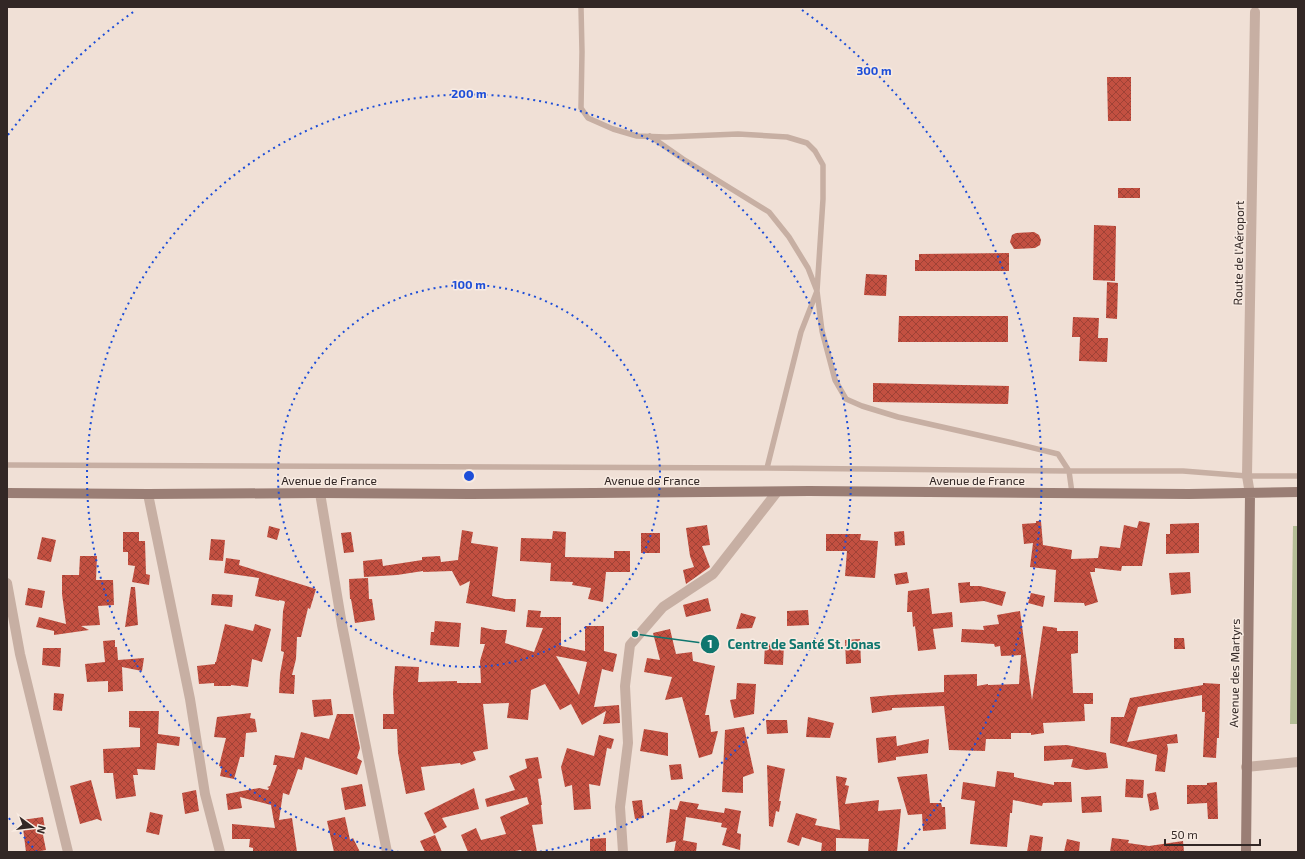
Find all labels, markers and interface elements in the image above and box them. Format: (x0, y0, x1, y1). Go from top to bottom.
text: 300 m (856, 63, 892, 77)
text: 200 m (451, 86, 487, 100)
street label: Route de l'Aéroport (1230, 200, 1246, 305)
text: 100 m (452, 277, 486, 291)
centre of rings (462, 469, 476, 483)
street label: Avenue de France (281, 473, 377, 487)
street label: Avenue de France (604, 473, 700, 487)
street label: Avenue de France (929, 473, 1025, 487)
street label: Avenue des Martyrs (1226, 619, 1242, 727)
callout: Centre de Santé St. Jonas (700, 632, 889, 657)
text: 1 (707, 636, 713, 650)
text: Centre de Santé St. Jonas (727, 636, 881, 652)
north arrow (12, 807, 52, 847)
scale bar (1165, 821, 1260, 847)
text: N (35, 824, 49, 835)
text: 50 m (1171, 827, 1198, 841)

